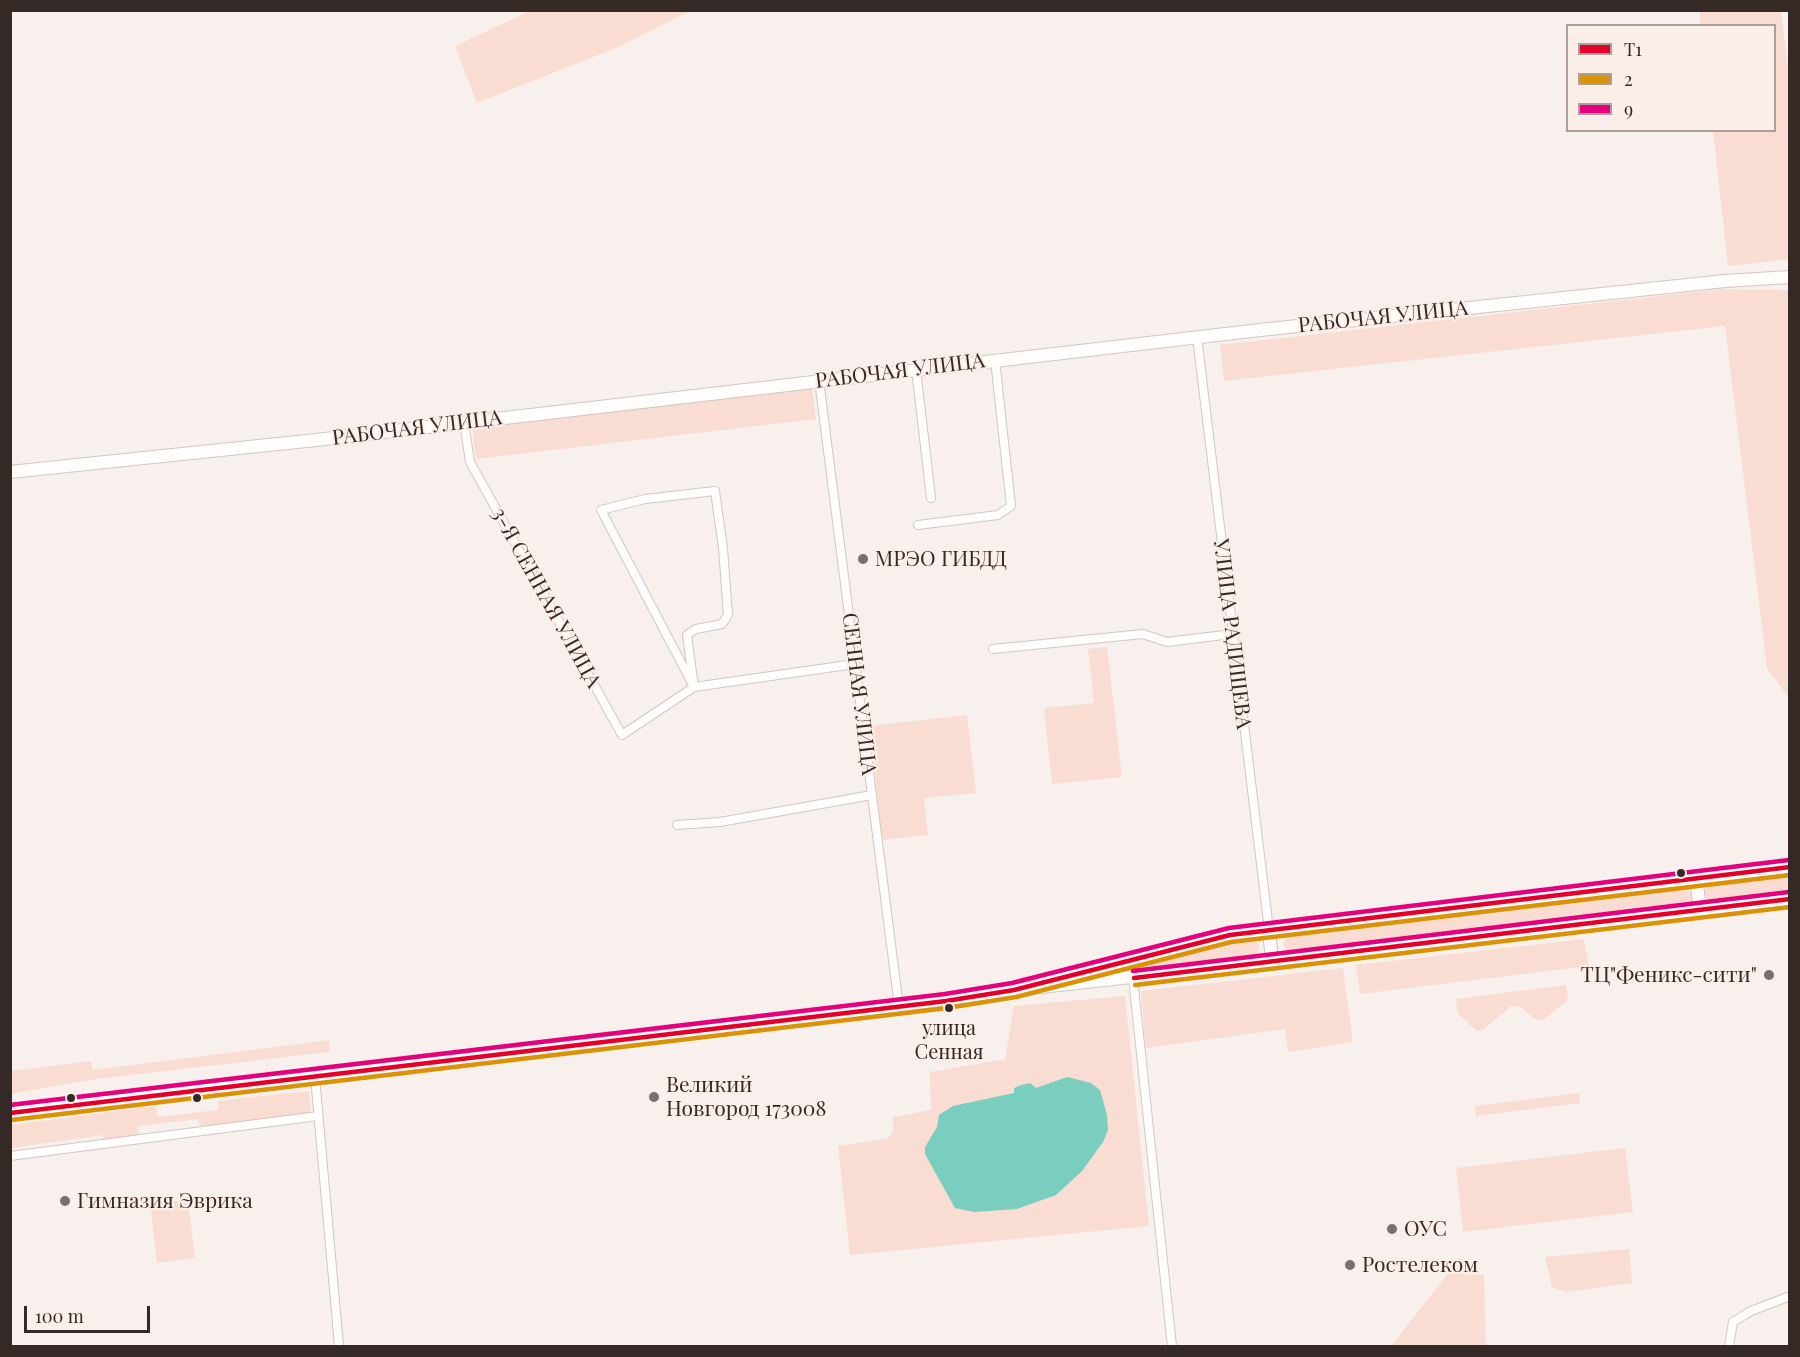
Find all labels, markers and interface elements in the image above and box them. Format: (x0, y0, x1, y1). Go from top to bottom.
legend (1566, 24, 1776, 132)
text: Т1 (1624, 37, 1642, 61)
text: 2 (1624, 67, 1633, 91)
text: 9 (1624, 97, 1633, 121)
street label: РАБОЧАЯ УЛИЦА (1297, 296, 1469, 338)
street label: РАБОЧАЯ УЛИЦА (814, 348, 986, 394)
street label: РАБОЧАЯ УЛИЦА (331, 405, 503, 451)
street label: 3-Я СЕННАЯ УЛИЦА (486, 503, 606, 693)
street label: УЛИЦА РАДИЩЕВА (1208, 537, 1256, 731)
place label: МРЭО ГИБДД (875, 546, 1007, 572)
marker: МРЭО ГИБДД (856, 552, 870, 566)
street label: СЕННАЯ УЛИЦА (837, 611, 881, 777)
unlabelled marker (1675, 867, 1687, 879)
place label: ТЦ"Феникс-сити" (1581, 962, 1757, 988)
marker: ТЦ"Феникс-сити" (1762, 968, 1776, 982)
marker: улица Сенная (943, 1002, 955, 1014)
place label: улица Сенная (914, 1017, 984, 1064)
place label: Великий Новгород 173008 (666, 1072, 826, 1122)
marker: Великий Новгород 173008 (647, 1090, 661, 1104)
unlabelled marker (65, 1092, 77, 1104)
unlabelled marker (191, 1092, 203, 1104)
place label: Гимназия Эврика (77, 1188, 253, 1214)
marker: Гимназия Эврика (58, 1194, 72, 1208)
place label: ОУС (1404, 1216, 1447, 1242)
marker: ОУС (1385, 1222, 1399, 1236)
place label: Ростелеком (1362, 1252, 1478, 1278)
marker: Ростелеком (1343, 1258, 1357, 1272)
scale bar (27, 1294, 153, 1332)
text: 100 m (35, 1304, 84, 1328)

